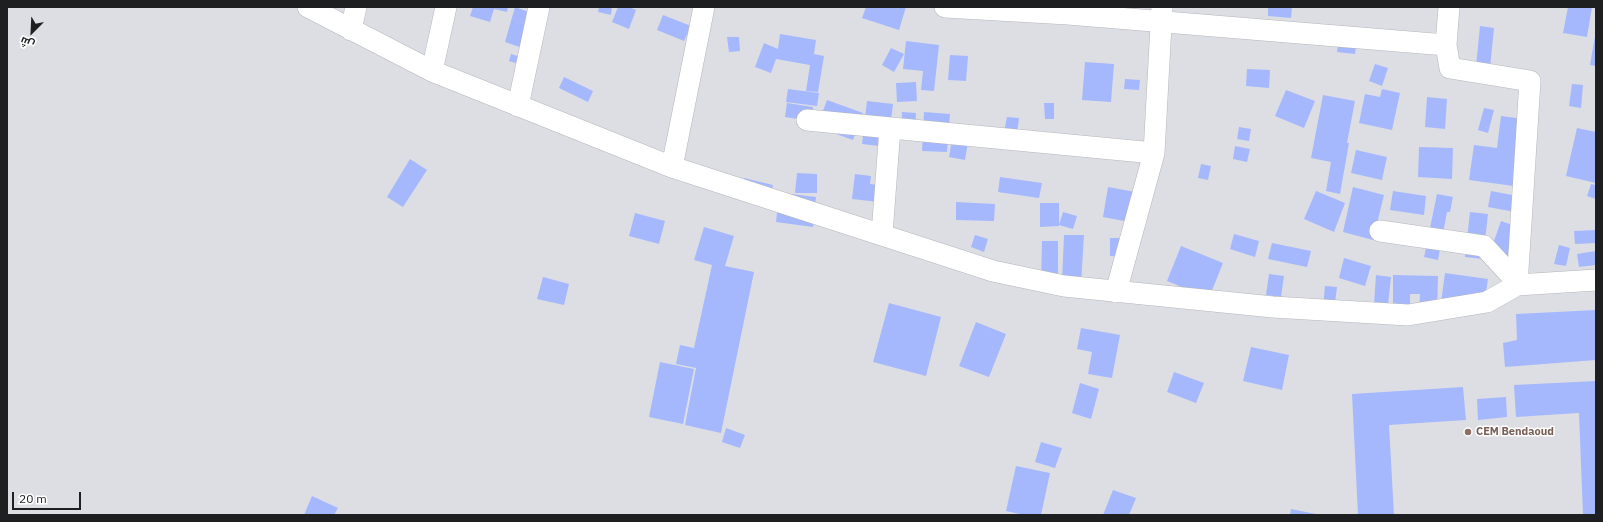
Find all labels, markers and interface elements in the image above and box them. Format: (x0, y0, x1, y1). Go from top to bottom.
north arrow (12, 12, 52, 52)
text: ش (18, 34, 36, 52)
place label: CEM Bendaoud (1476, 425, 1554, 439)
marker: CEM Bendaoud (1463, 427, 1473, 437)
scale bar (14, 484, 83, 510)
text: 20 m (19, 491, 47, 506)

